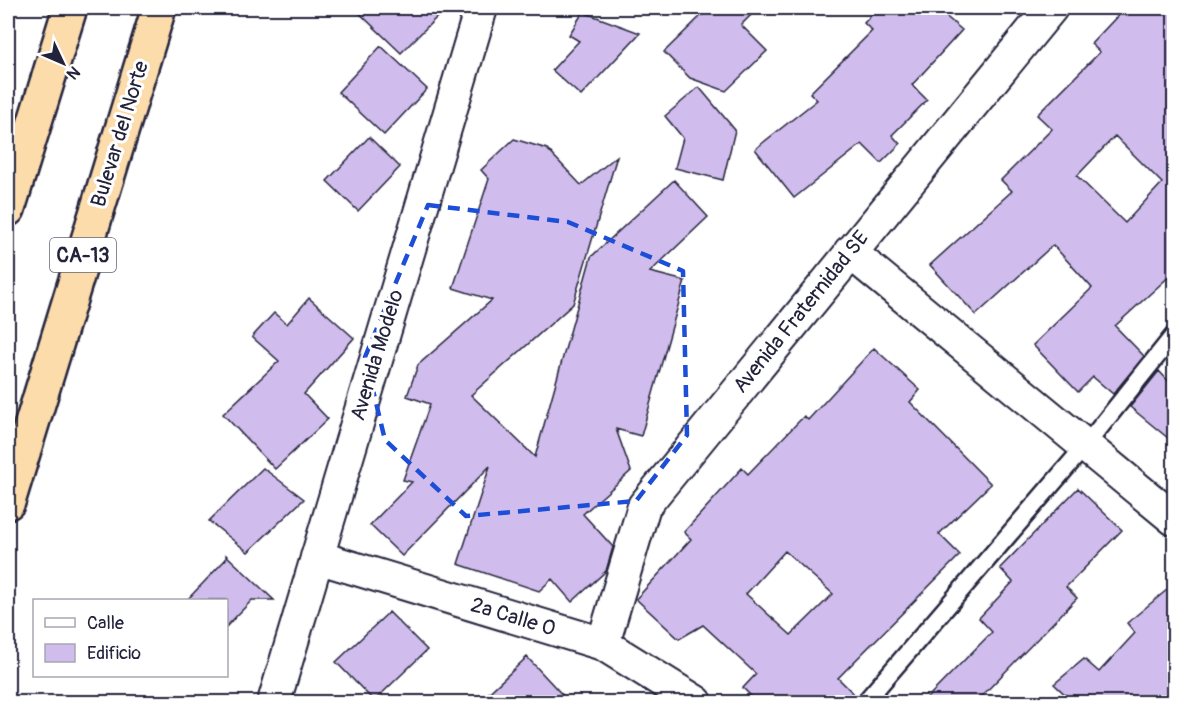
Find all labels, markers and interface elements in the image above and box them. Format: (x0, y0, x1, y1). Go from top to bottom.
north arrow (33, 33, 93, 93)
street label: Bulevar del Norte (85, 57, 155, 210)
text: N (62, 62, 84, 84)
street label: Avenida Fraternidad SE (727, 225, 875, 399)
road number: CA-13 (50, 238, 116, 272)
street label: Avenida Modelo (344, 286, 410, 424)
street label: 2a Calle O (467, 591, 559, 643)
legend (33, 599, 228, 677)
text: Calle (87, 612, 124, 635)
text: Edificio (87, 642, 141, 665)

